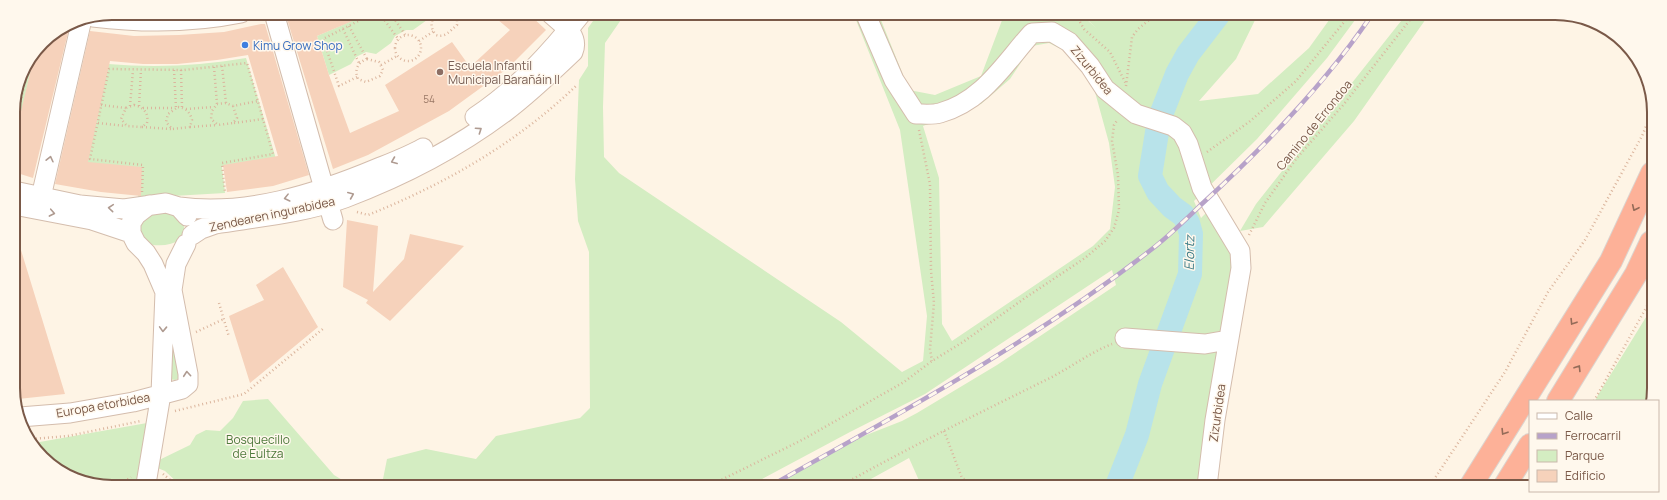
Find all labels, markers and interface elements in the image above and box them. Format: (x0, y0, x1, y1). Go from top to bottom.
place label: Kimu Grow Shop (253, 37, 343, 54)
marker: Kimu Grow Shop (240, 40, 250, 50)
street label: Zizurbidea (1067, 42, 1117, 98)
place label: Escuela Infantil Municipal Barañáin II (448, 57, 560, 88)
marker: Escuela Infantil Municipal Barañáin II (435, 67, 445, 77)
street label: Camino de Errondoa (1272, 76, 1356, 174)
house number: 54 (423, 92, 435, 106)
one-way arrow (475, 127, 482, 135)
one-way arrow (46, 156, 54, 163)
one-way arrow (391, 157, 398, 165)
street label: Zendearen ingurabidea (208, 192, 336, 236)
one-way arrow (346, 192, 354, 200)
one-way arrow (283, 193, 290, 202)
one-way arrow (108, 204, 114, 213)
one-way arrow (1632, 204, 1640, 211)
one-way arrow (49, 208, 55, 216)
water label: Elortz (1180, 233, 1198, 271)
one-way arrow (1570, 318, 1578, 325)
one-way arrow (158, 326, 167, 332)
one-way arrow (1573, 365, 1581, 372)
one-way arrow (183, 371, 192, 377)
street label: Zizurbidea (1205, 383, 1229, 443)
street label: Europa etorbidea (55, 388, 151, 422)
legend (1529, 400, 1659, 492)
text: Calle (1565, 407, 1593, 424)
text: Ferrocarril (1565, 427, 1621, 444)
one-way arrow (1501, 428, 1509, 435)
park label: Bosquecillo de Eultza (226, 431, 290, 462)
text: Parque (1565, 447, 1604, 464)
text: Edificio (1565, 467, 1605, 484)

